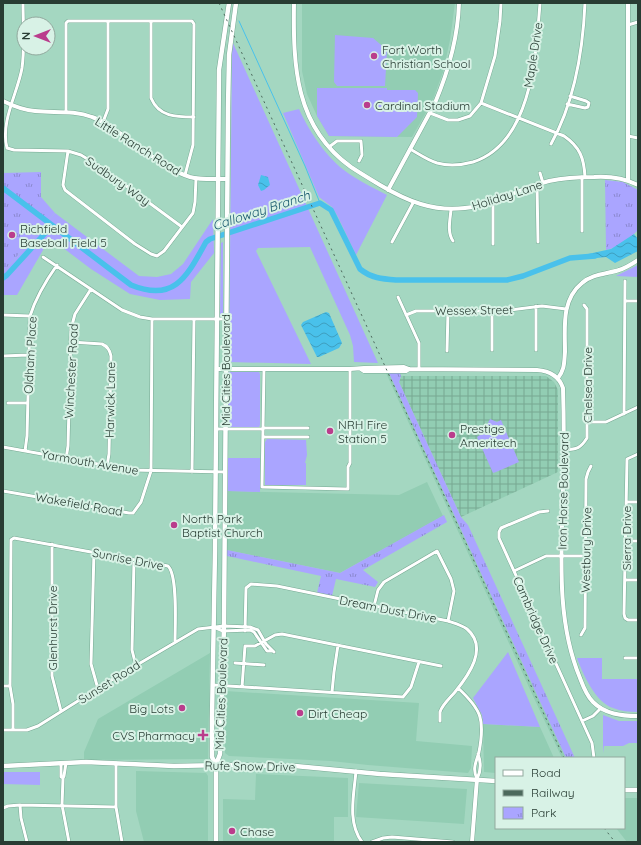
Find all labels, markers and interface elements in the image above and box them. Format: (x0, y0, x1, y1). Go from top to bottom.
north arrow (16, 16, 56, 56)
street label: Maple Drive (520, 21, 546, 89)
text: N (19, 32, 33, 40)
place label: Fort Worth Christian School (382, 42, 471, 71)
marker: Fort Worth Christian School (369, 51, 379, 61)
place label: Cardinal Stadium (375, 98, 470, 113)
marker: Cardinal Stadium (362, 100, 372, 110)
street label: Little Ranch Road (92, 114, 184, 178)
street label: Sudbury Way (83, 153, 153, 209)
street label: Holiday Lane (470, 176, 544, 213)
water label: Calloway Branch (210, 187, 312, 233)
place label: Richfield Baseball Field 5 (20, 221, 107, 250)
marker: Richfield Baseball Field 5 (7, 230, 17, 240)
street label: Wessex Street (435, 302, 513, 318)
street label: Mid Cities Boulevard (218, 314, 233, 426)
street label: Oldham Place (20, 316, 40, 394)
street label: Winchester Road (61, 323, 81, 419)
street label: Chelsea Drive (580, 347, 595, 423)
street label: Harwick Lane (102, 362, 118, 438)
place label: NRH Fire Station 5 (338, 417, 387, 446)
place label: Prestige Ameritech (460, 421, 517, 450)
marker: NRH Fire Station 5 (325, 426, 335, 436)
marker: Prestige Ameritech (447, 430, 457, 440)
street label: Iron Horse Boulevard (554, 432, 572, 550)
street label: Yarmouth Avenue (40, 446, 140, 478)
street label: Wakefield Road (34, 489, 124, 519)
street label: Sierra Drive (619, 505, 634, 570)
street label: Westbury Drive (578, 507, 594, 593)
place label: North Park Baptist Church (182, 511, 263, 540)
marker: North Park Baptist Church (169, 520, 179, 530)
street label: Sunrise Drive (91, 545, 165, 573)
street label: Cambridge Drive (510, 574, 562, 666)
street label: Glenhurst Drive (45, 585, 60, 670)
street label: Dream Dust Drive (338, 592, 438, 626)
street label: Mid Cities Boulevard (212, 638, 230, 750)
street label: Sunset Road (75, 657, 143, 707)
place label: Big Lots (129, 701, 174, 716)
marker: Big Lots (177, 703, 187, 713)
place label: Dirt Cheap (308, 706, 367, 721)
marker: Dirt Cheap (295, 708, 305, 718)
place label: CVS Pharmacy (112, 728, 195, 743)
marker: CVS Pharmacy (198, 730, 208, 740)
legend (495, 757, 625, 829)
street label: Rufe Snow Drive (204, 758, 296, 774)
text: Road (531, 765, 561, 780)
text: Railway (531, 785, 575, 800)
text: Park (531, 805, 556, 820)
place label: Chase (240, 824, 275, 839)
marker: Chase (227, 826, 237, 836)

